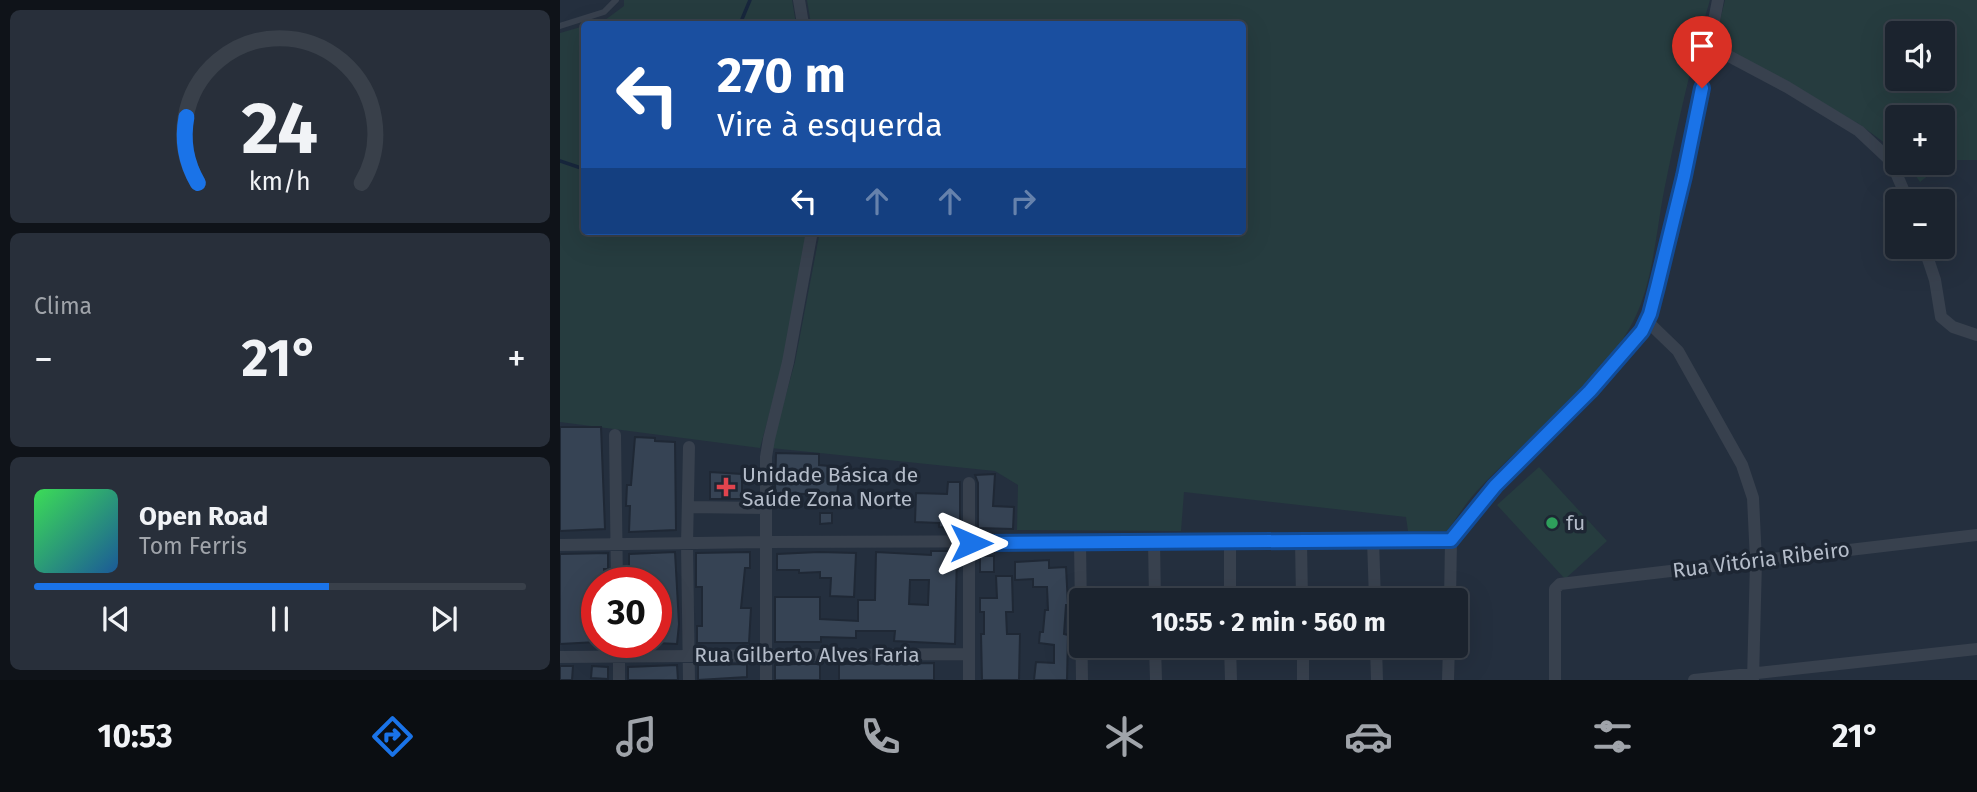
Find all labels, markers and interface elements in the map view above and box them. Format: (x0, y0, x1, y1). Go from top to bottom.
pin (1672, 16, 1732, 88)
map controls (1885, 21, 1955, 259)
button: sound (1885, 21, 1955, 91)
icon: arrive (1683, 27, 1721, 65)
text: 270 m (717, 46, 846, 105)
icon: left (602, 49, 693, 140)
text: 24 (242, 85, 318, 172)
button: + (1885, 105, 1955, 175)
text: Vire à esquerda (717, 106, 943, 144)
text: km/h (249, 166, 311, 196)
icon: left (785, 182, 823, 220)
icon: ahead (858, 182, 896, 220)
icon: ahead (931, 182, 969, 220)
icon: right (1004, 182, 1042, 220)
button: − (1885, 189, 1955, 259)
text: Clima (34, 292, 92, 320)
text: 21° (242, 327, 319, 390)
text: − (34, 336, 53, 382)
text: + (507, 336, 526, 382)
place label: Unidade Básica de Saúde Zona Norte (742, 462, 918, 512)
marker: Unidade Básica de Saúde Zona Norte (716, 477, 736, 497)
text: Open Road (139, 501, 268, 532)
position arrow (934, 506, 1008, 580)
place label: fu (1566, 510, 1585, 536)
marker: fu (1544, 515, 1560, 531)
text: Tom Ferris (139, 532, 247, 560)
street label: Rua Vitória Ribeiro (1671, 536, 1851, 584)
speed limit sign: 30 (581, 567, 672, 658)
icon: previous (97, 600, 135, 638)
icon: pause (261, 600, 299, 638)
icon: next (425, 600, 463, 638)
text: 10:55 · 2 min · 560 m (1151, 607, 1386, 638)
street label: Rua Gilberto Alves Faria (694, 642, 920, 668)
icon: directions (368, 712, 417, 761)
icon: music (612, 712, 661, 761)
icon: phone (856, 712, 905, 761)
icon: climate (1100, 712, 1149, 761)
icon: car (1344, 712, 1393, 761)
icon: filters (1588, 712, 1637, 761)
text: 10:53 (98, 717, 173, 755)
text: 21° (1832, 717, 1879, 755)

